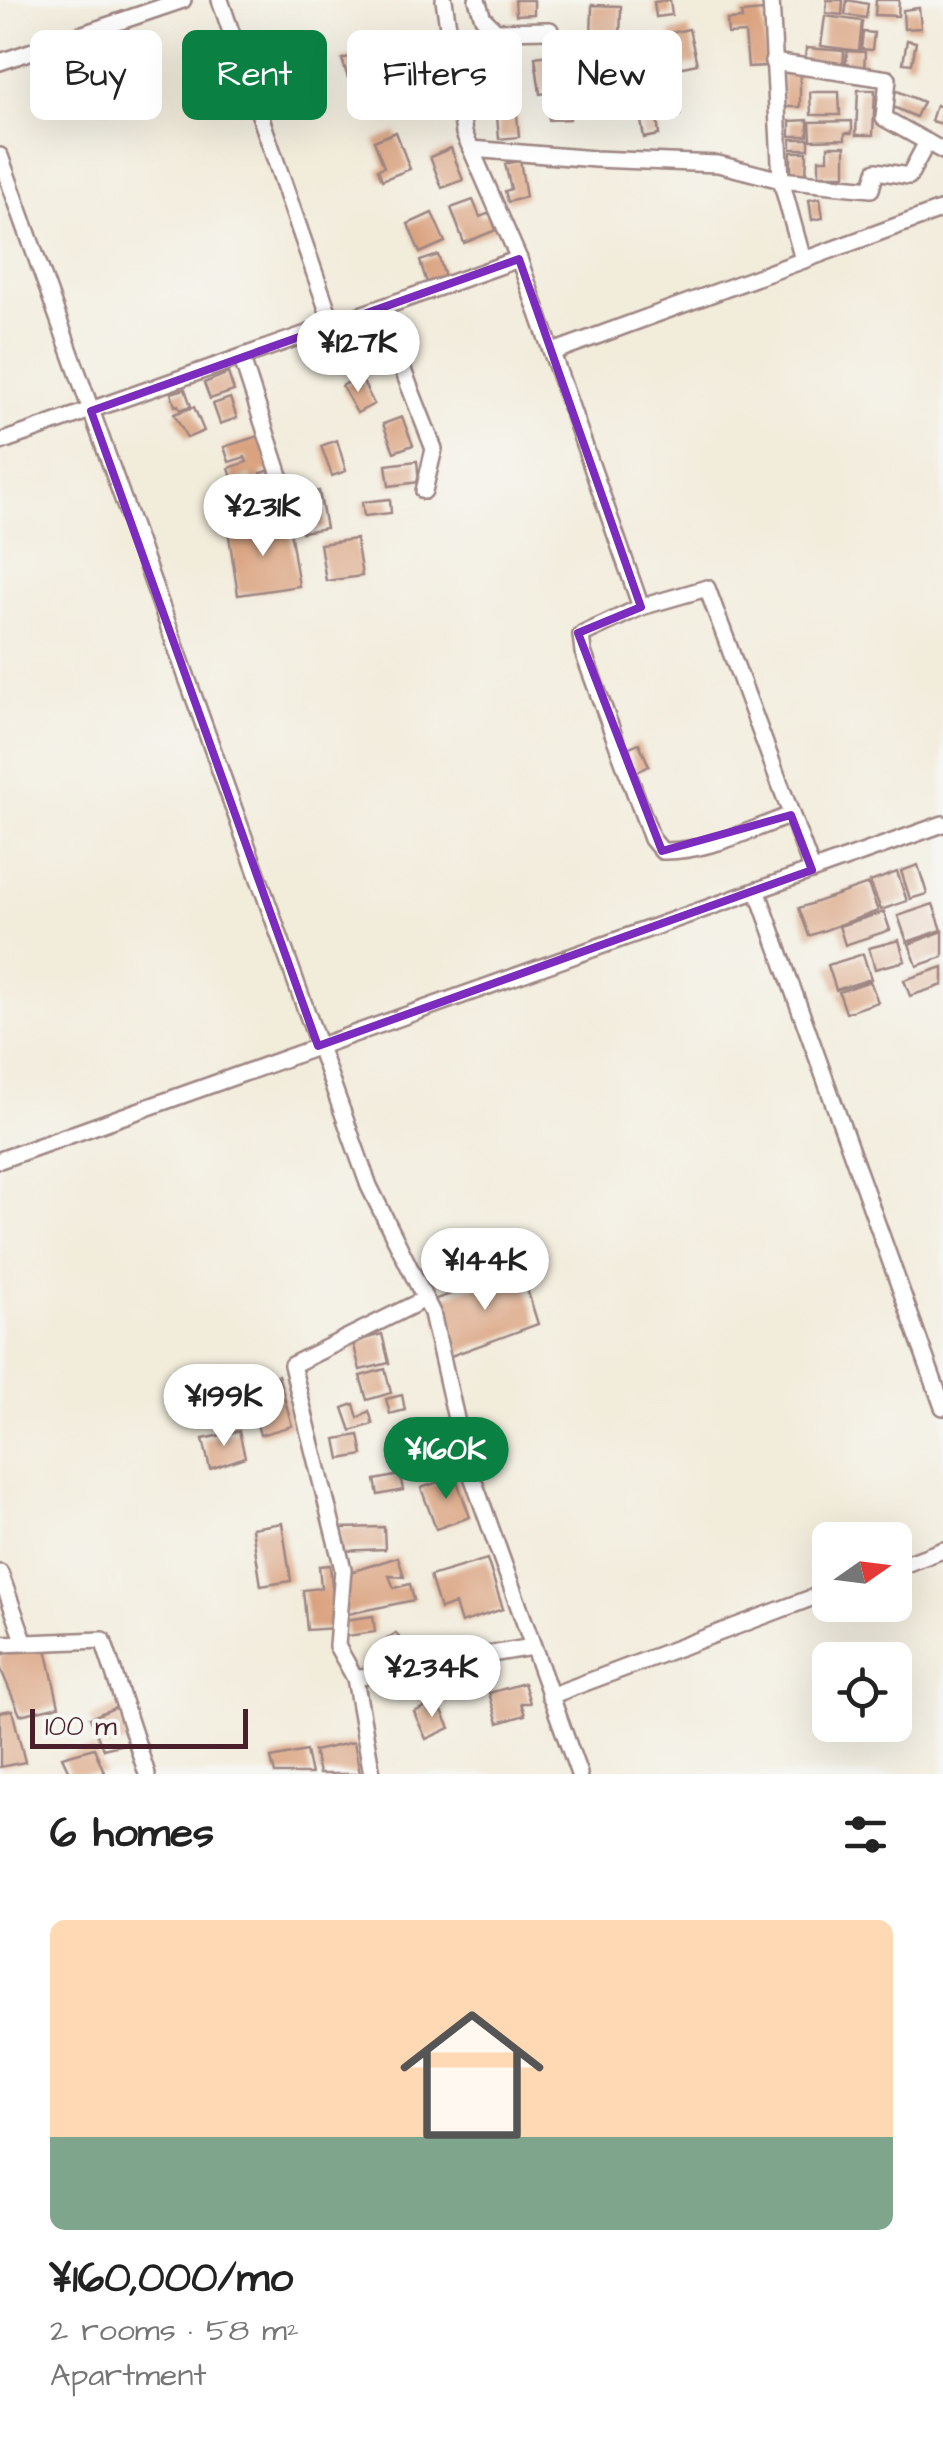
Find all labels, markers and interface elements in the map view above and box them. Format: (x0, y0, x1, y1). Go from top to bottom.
chip: Buy (30, 30, 162, 120)
chip: Rent (182, 30, 327, 120)
chip: Filters (347, 30, 522, 120)
chip: New (542, 30, 682, 120)
pin: ¥127K (288, 310, 428, 395)
text: ¥127K (319, 320, 397, 365)
pin: ¥231K (193, 474, 333, 559)
text: ¥231K (225, 484, 301, 529)
pin: ¥144K (415, 1228, 555, 1313)
text: ¥144K (443, 1238, 527, 1283)
pin: ¥199K (154, 1364, 294, 1449)
text: ¥199K (186, 1374, 263, 1419)
pin: ¥160K (376, 1417, 516, 1502)
text: ¥160K (406, 1427, 486, 1472)
north arrow (812, 1522, 912, 1622)
map controls (812, 1522, 912, 1742)
pin: ¥234K (362, 1635, 502, 1720)
button: locate (812, 1642, 912, 1742)
text: ¥234K (386, 1645, 478, 1690)
scale bar (30, 1704, 248, 1748)
text: 100 m (45, 1707, 117, 1746)
text: 6 homes (50, 1805, 214, 1863)
icon: filters (838, 1807, 893, 1862)
icon: home (382, 1985, 562, 2165)
text: ¥160,000/mo (50, 2250, 293, 2308)
text: 2 rooms · 58 m² (50, 2308, 299, 2353)
text: Apartment (50, 2353, 206, 2398)

